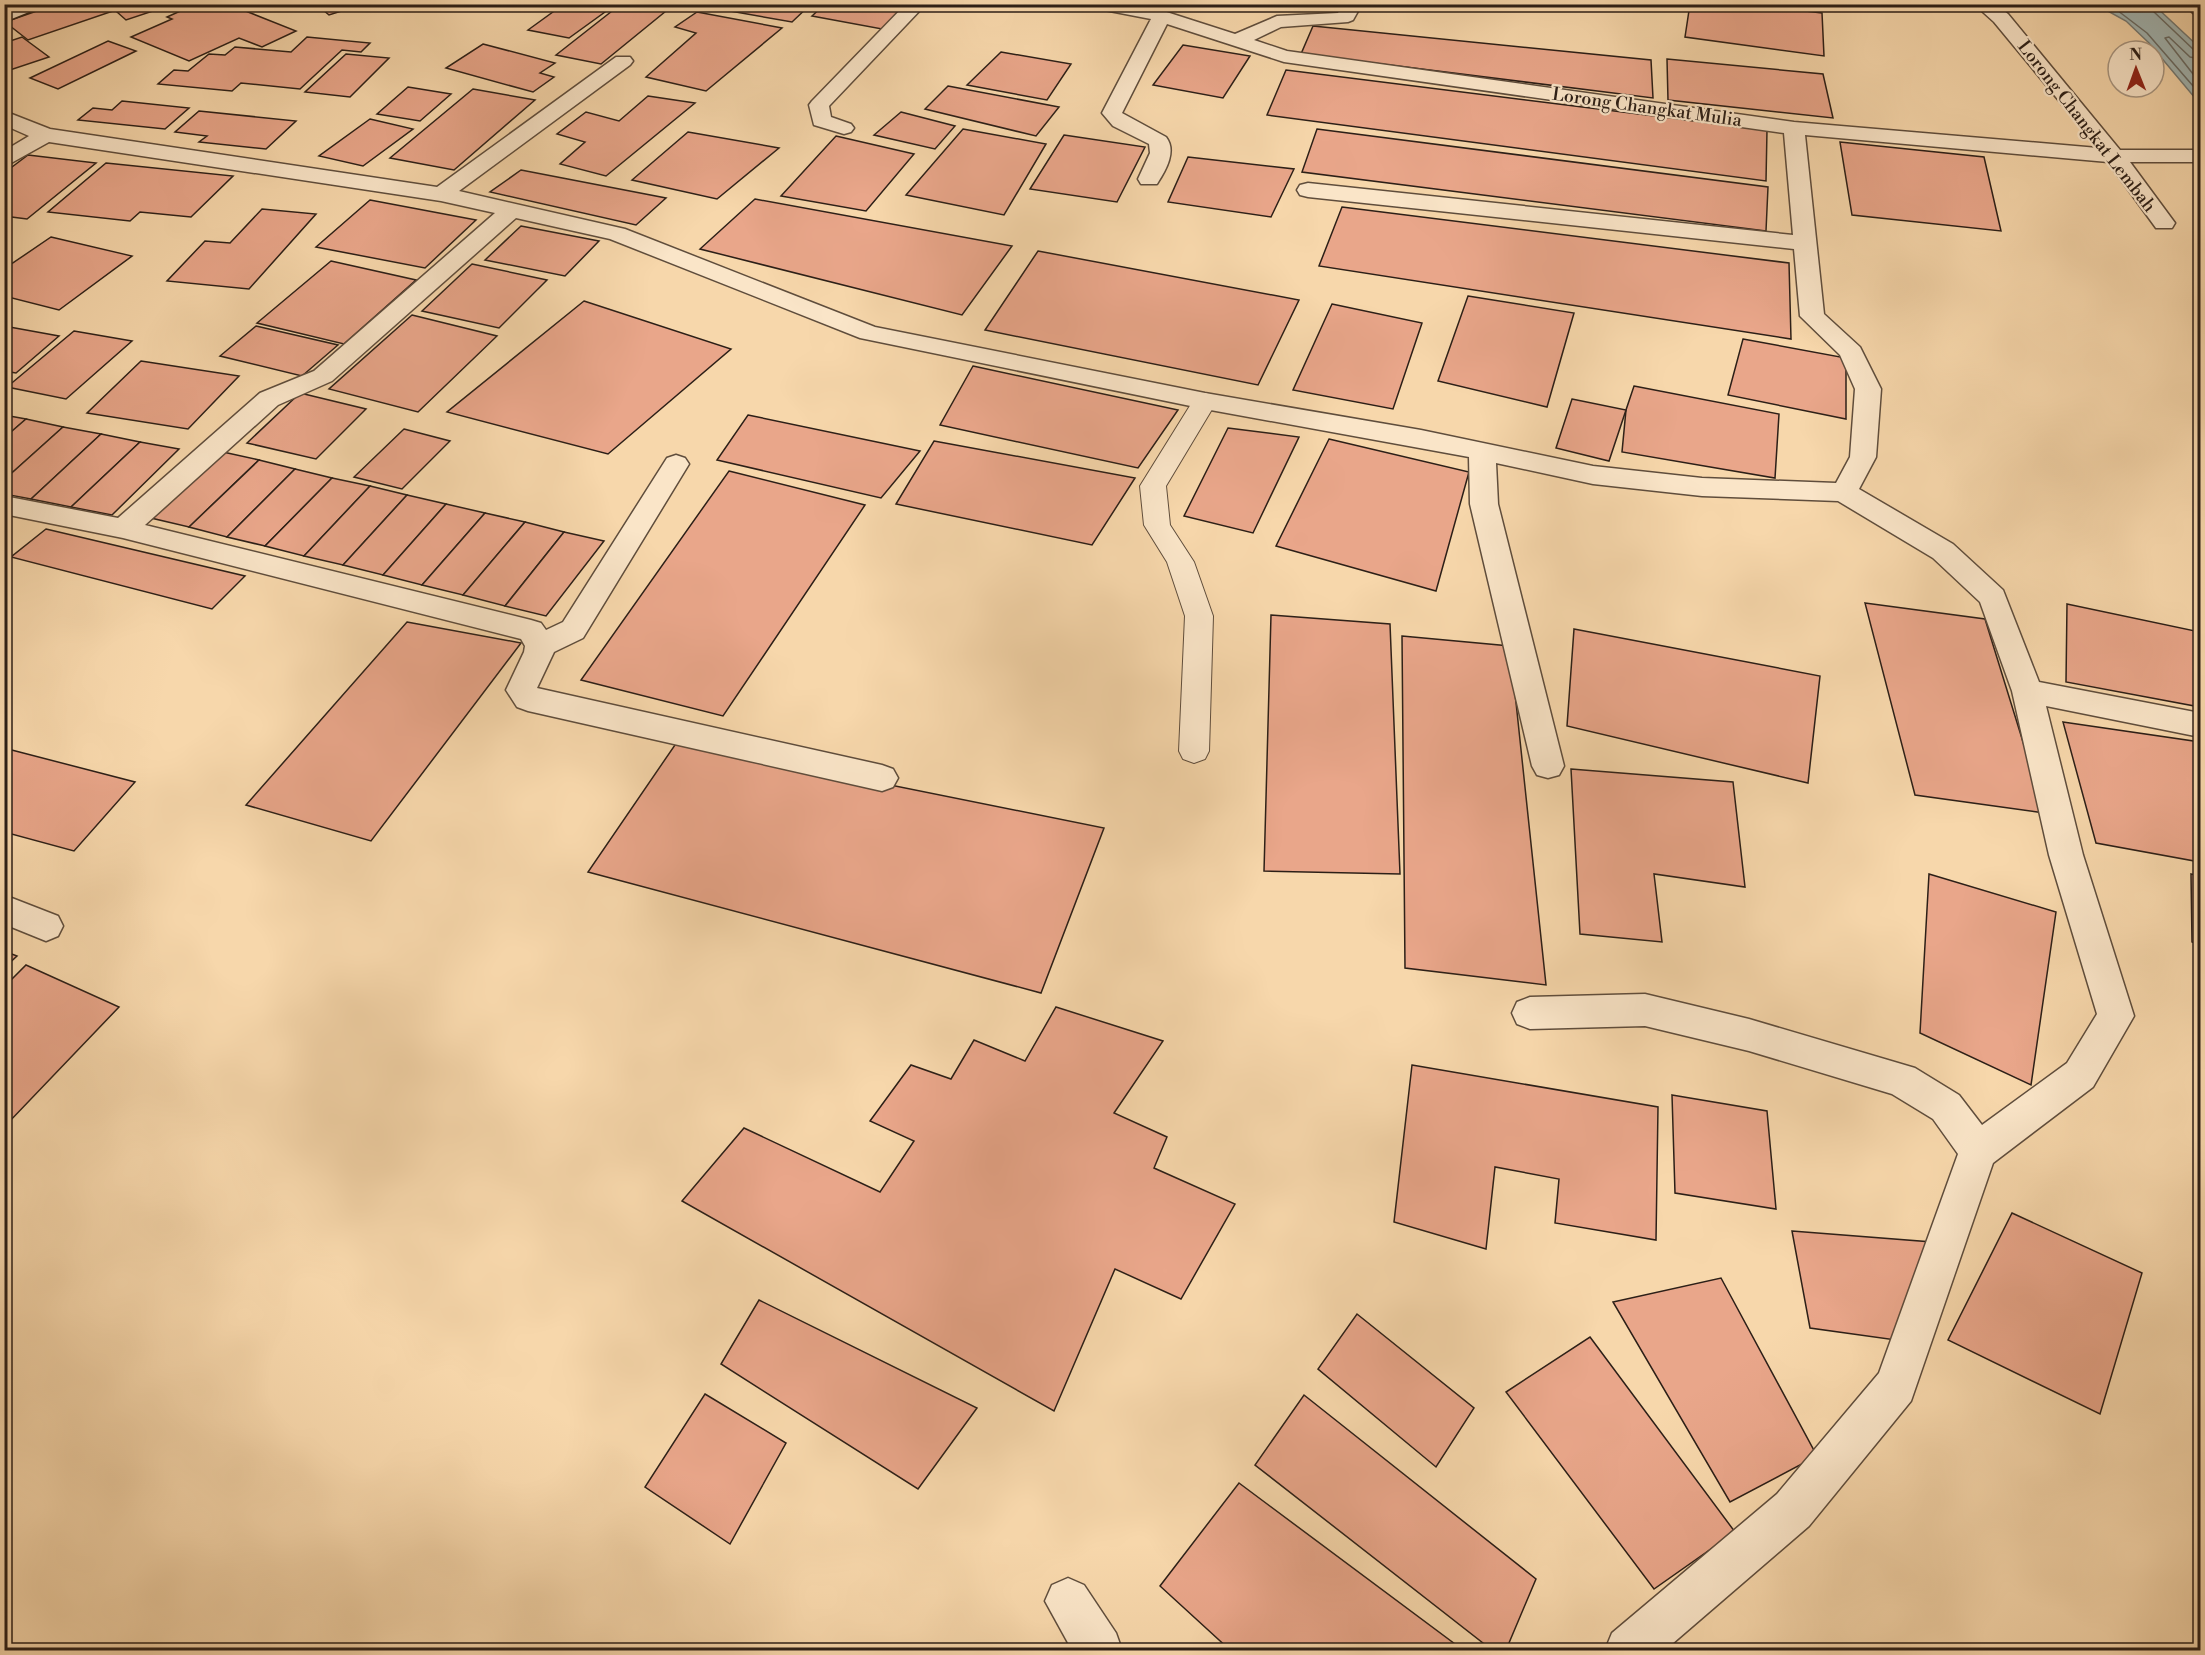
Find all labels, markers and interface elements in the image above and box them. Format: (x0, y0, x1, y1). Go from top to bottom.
street label: Lorong Changkat Lembah (2012, 36, 2161, 217)
north arrow (2106, 39, 2166, 99)
text: N (2129, 45, 2143, 65)
street label: Lorong Changkat Mulia (1551, 83, 1744, 132)

